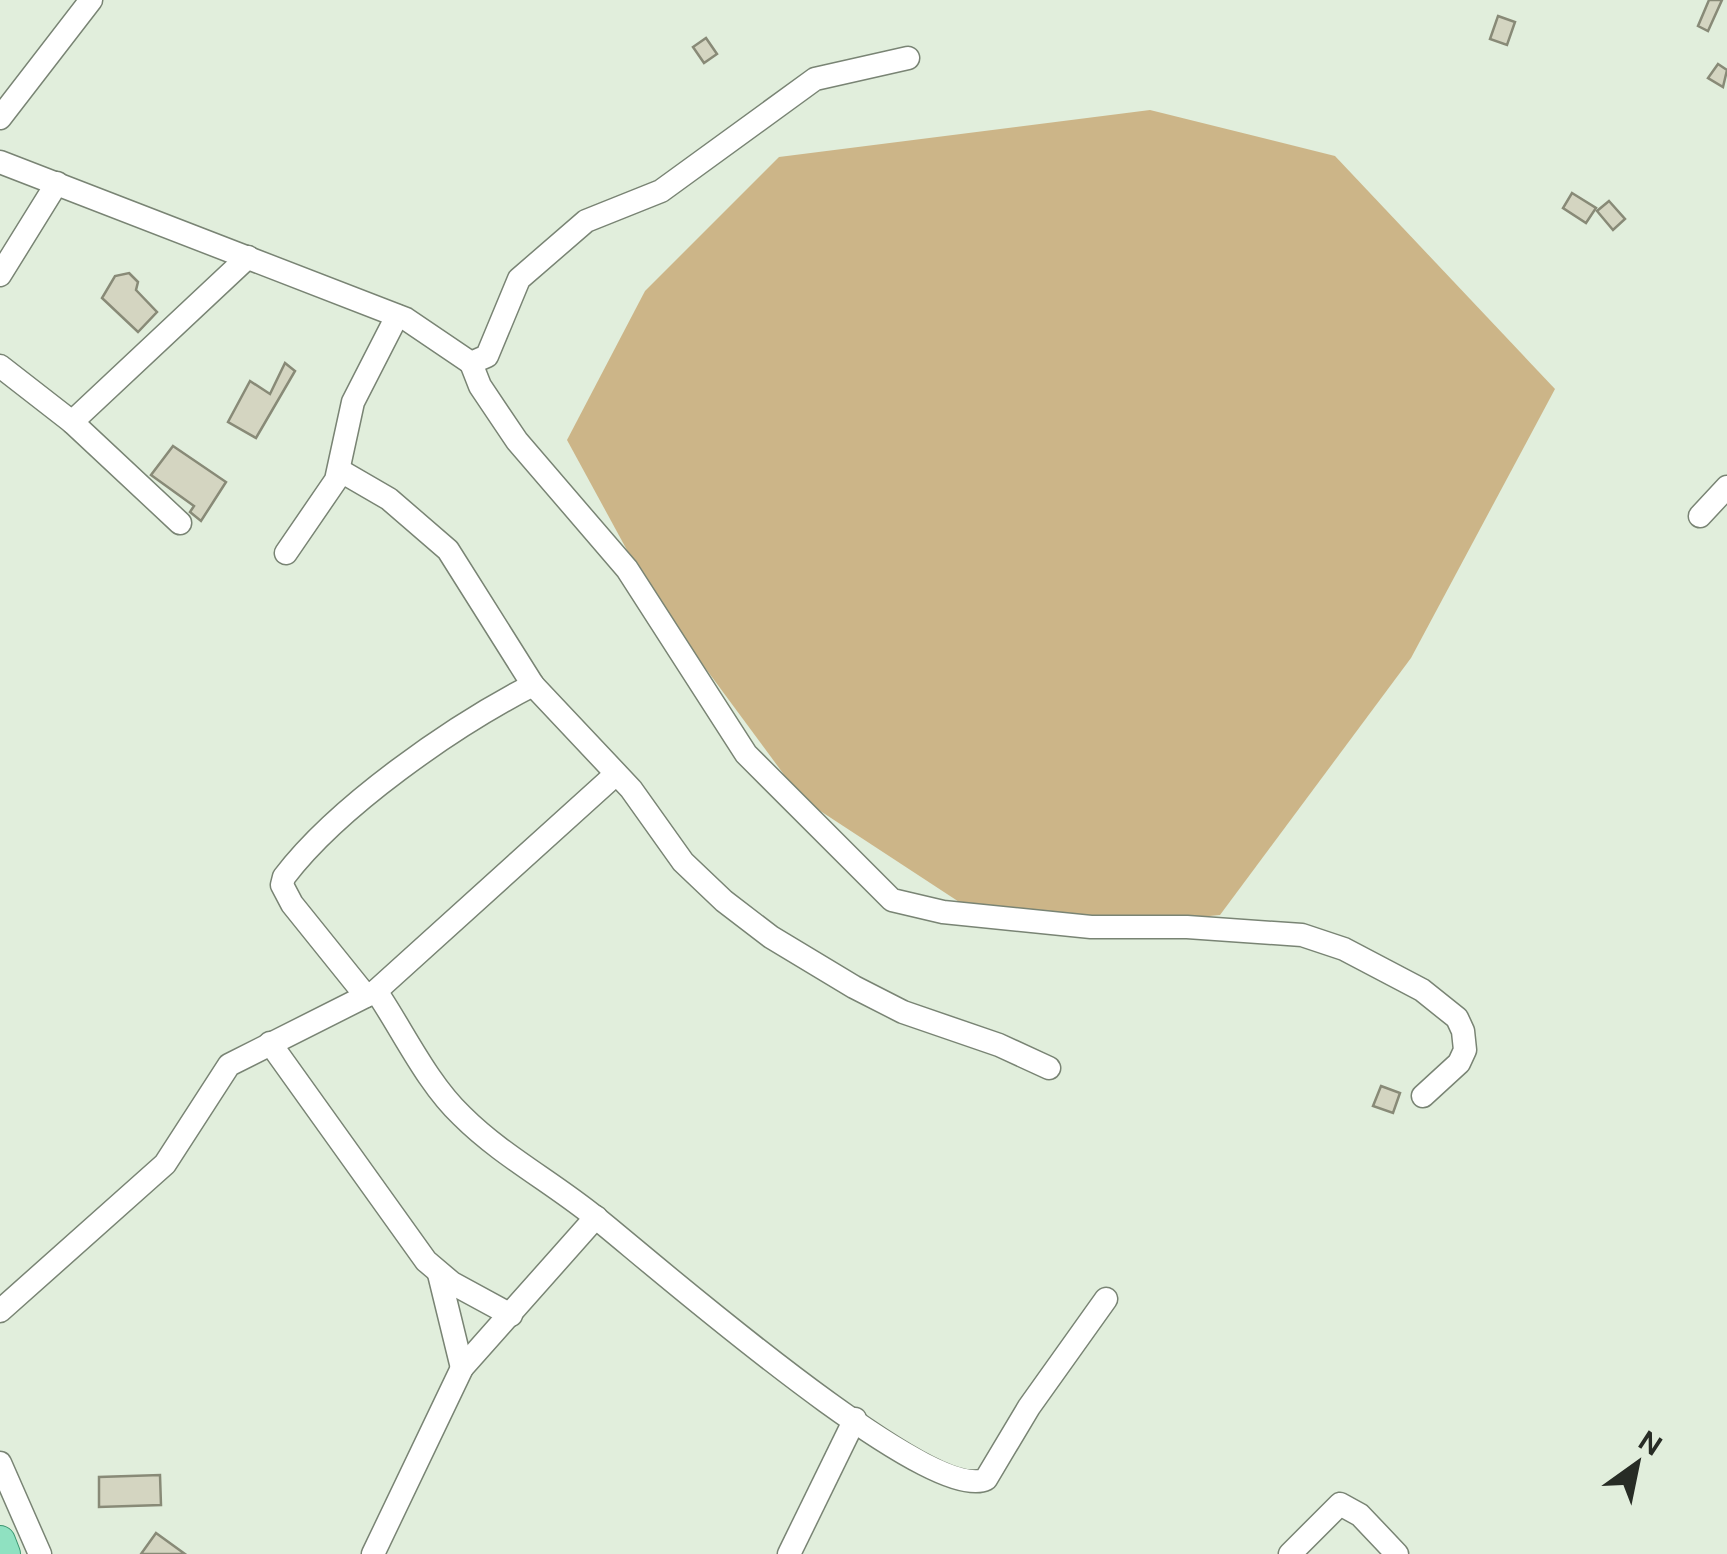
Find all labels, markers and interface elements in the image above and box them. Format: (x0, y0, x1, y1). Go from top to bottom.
north arrow (1587, 1414, 1687, 1514)
text: N (1632, 1422, 1669, 1465)

